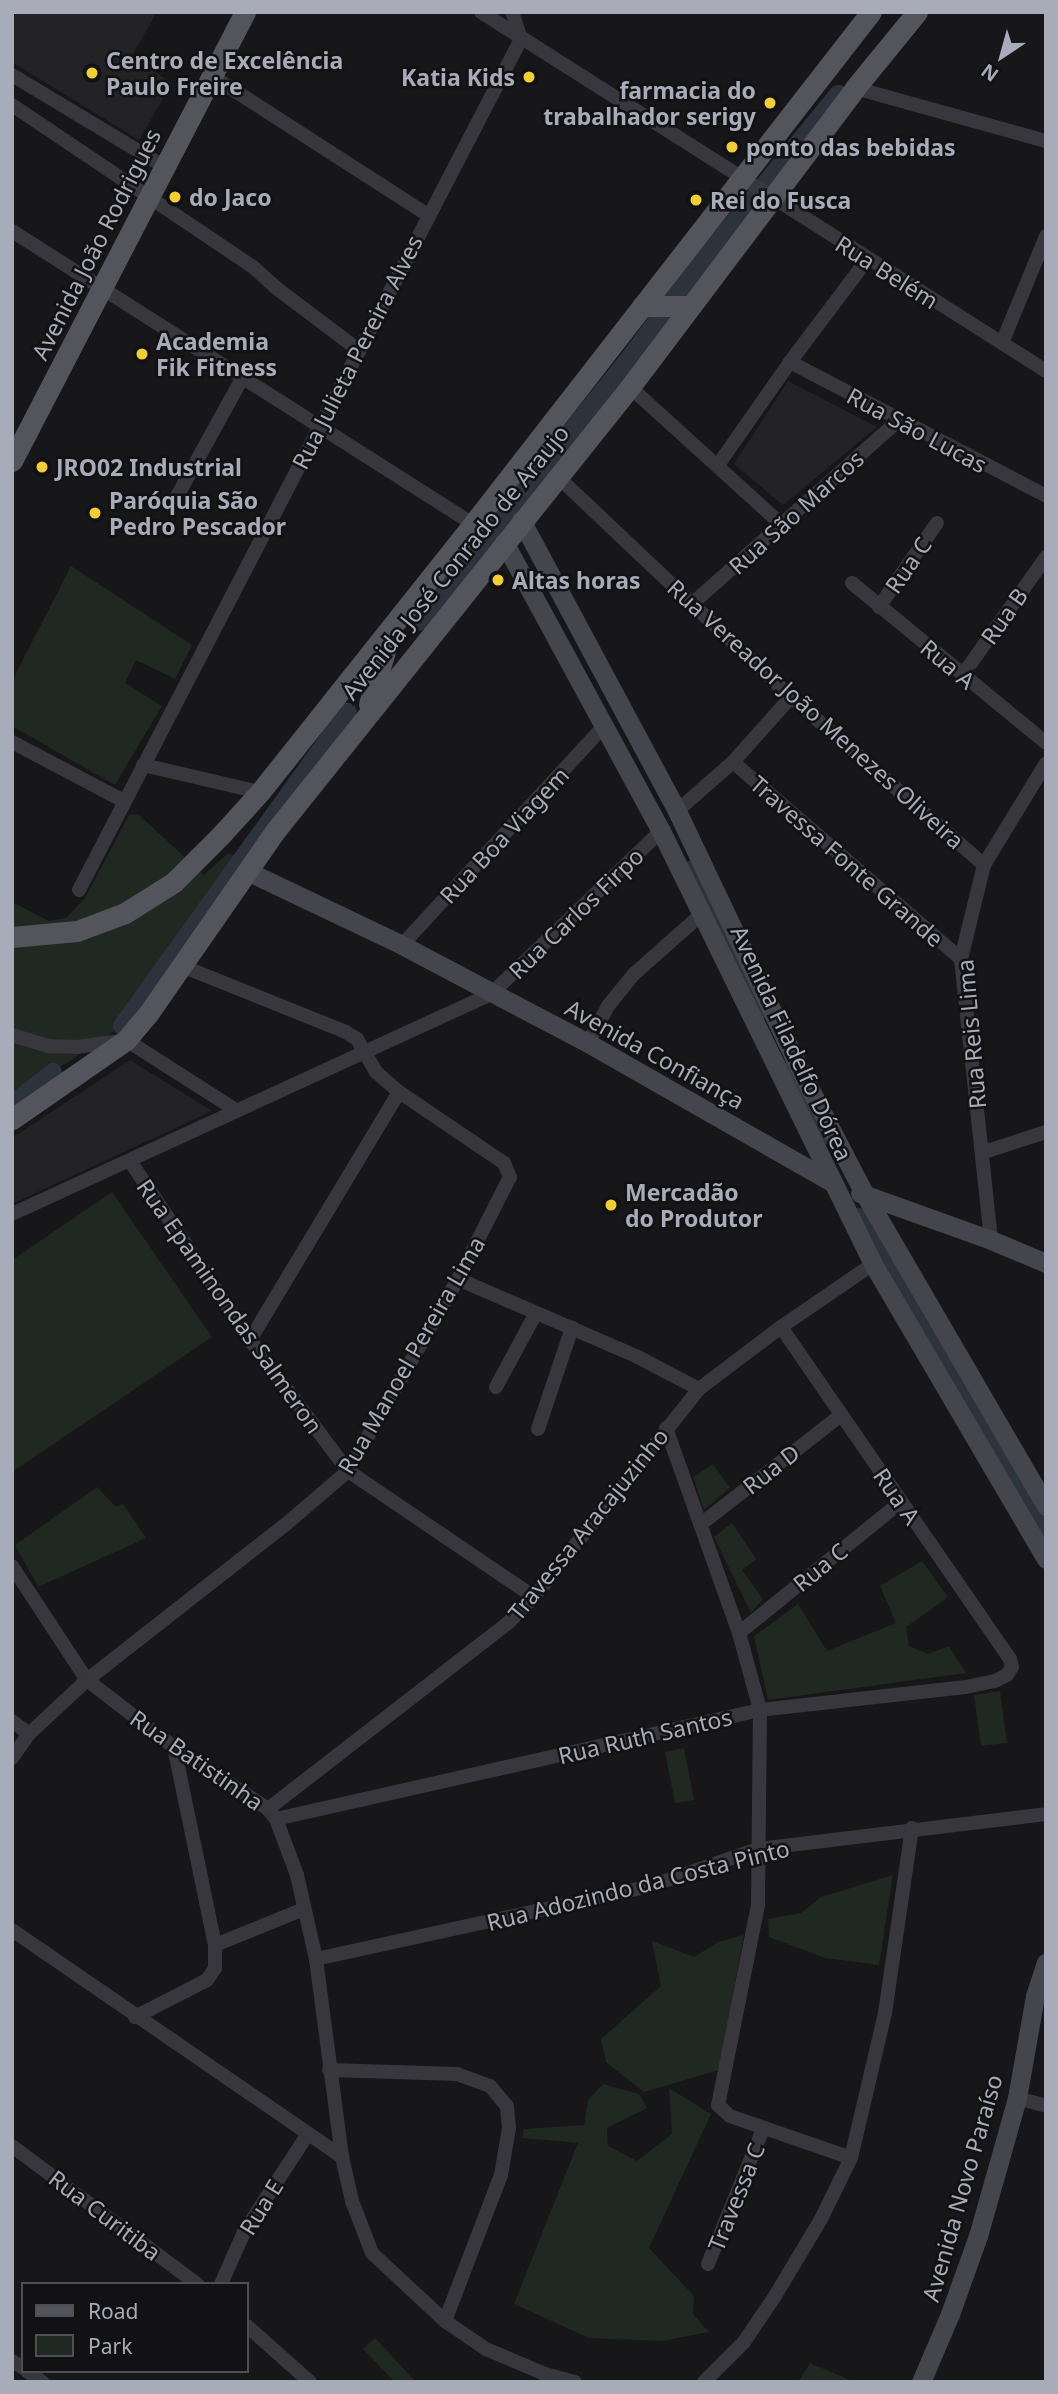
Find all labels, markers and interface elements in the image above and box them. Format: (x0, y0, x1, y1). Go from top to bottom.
north arrow (967, 21, 1037, 91)
place label: Centro de Excelência Paulo Freire (106, 46, 343, 100)
text: N (976, 58, 1004, 88)
place label: Katia Kids (401, 63, 515, 91)
marker: Centro de Excelência Paulo Freire (84, 65, 100, 81)
marker: Katia Kids (521, 69, 537, 85)
place label: farmacia do trabalhador serigy (543, 76, 756, 130)
marker: farmacia do trabalhador serigy (762, 95, 778, 111)
street label: Avenida João Rodrigues (26, 124, 166, 364)
place label: ponto das bebidas (746, 133, 956, 161)
marker: ponto das bebidas (724, 139, 740, 155)
place label: do Jaco (189, 183, 272, 211)
place label: Rei do Fusca (710, 186, 851, 214)
marker: do Jaco (167, 189, 183, 205)
marker: Rei do Fusca (688, 192, 704, 208)
street label: Rua Julieta Pereira Alves (286, 230, 428, 474)
street label: Rua Belém (831, 230, 943, 314)
place label: Academia Fik Fitness (156, 327, 277, 381)
marker: Academia Fik Fitness (134, 346, 150, 362)
street label: Rua São Lucas (843, 382, 991, 478)
street label: Avenida José Conrado de Araujo (336, 419, 574, 705)
street label: Rua São Marcos (723, 444, 869, 580)
place label: JRO02 Industrial (56, 453, 242, 481)
marker: JRO02 Industrial (34, 459, 50, 475)
place label: Paróquia São Pedro Pescador (109, 486, 286, 540)
marker: Paróquia São Pedro Pescador (87, 505, 103, 521)
street label: Rua C (879, 532, 937, 598)
place label: Altas horas (512, 566, 641, 594)
marker: Altas horas (490, 572, 506, 588)
street label: Rua Vereador João Menezes Oliveira (662, 574, 970, 854)
street label: Rua B (975, 583, 1033, 649)
street label: Rua A (915, 633, 981, 695)
street label: Rua Boa Viagem (434, 761, 574, 909)
street label: Travessa Fonte Grande (745, 770, 949, 952)
street label: Rua Carlos Firpo (503, 842, 649, 984)
street label: Avenida Filadelfo Dórea (725, 921, 859, 1165)
street label: Rua Reis Lima (951, 958, 991, 1110)
street label: Avenida Confiança (561, 993, 749, 1115)
street label: Rua Epaminondas Salmeron (131, 1174, 329, 1438)
place label: Mercadão do Produtor (625, 1178, 762, 1232)
marker: Mercadão do Produtor (603, 1197, 619, 1213)
street label: Rua Manoel Pereira Lima (332, 1231, 490, 1479)
street label: Travessa Aracajuzinho (502, 1422, 674, 1626)
street label: Rua D (737, 1438, 805, 1500)
street label: Rua A (868, 1463, 926, 1529)
street label: Rua C (787, 1537, 853, 1597)
street label: Rua Ruth Santos (555, 1703, 735, 1769)
street label: Rua Batistinha (125, 1704, 269, 1816)
street label: Rua Adozindo da Costa Pinto (484, 1834, 792, 1936)
street label: Avenida Novo Paraíso (916, 2071, 1008, 2305)
street label: Travessa C (702, 2139, 770, 2255)
street label: Rua Curitiba (44, 2164, 166, 2266)
street label: Rua E (233, 2174, 289, 2240)
legend (21, 2282, 248, 2373)
text: Road (88, 2297, 138, 2325)
text: Park (88, 2332, 132, 2360)

